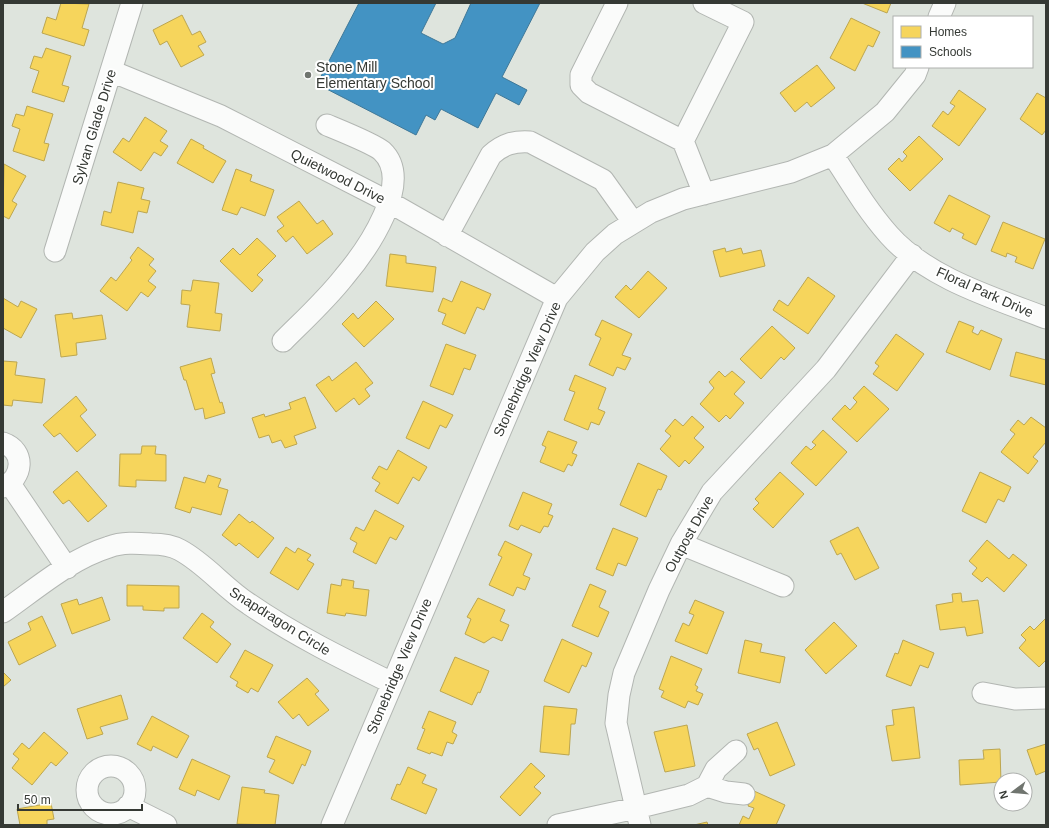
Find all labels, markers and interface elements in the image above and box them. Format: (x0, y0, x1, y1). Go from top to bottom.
legend (893, 16, 1033, 68)
text: Homes (929, 25, 967, 39)
text: Schools (929, 45, 972, 59)
place label: Stone Mill Elementary School (316, 59, 434, 91)
street label: Sylvan Glade Drive (69, 67, 119, 187)
marker: Stone Mill Elementary School (303, 70, 313, 80)
street label: Quietwood Drive (288, 145, 388, 207)
street label: Floral Park Drive (934, 263, 1036, 321)
street label: Stonebridge View Drive (490, 299, 564, 439)
street label: Outpost Drive (661, 493, 717, 575)
street label: Snapdragon Circle (227, 583, 334, 659)
street label: Stonebridge View Drive (363, 595, 435, 736)
north arrow (993, 772, 1033, 812)
scale bar (18, 786, 142, 812)
text: N (997, 789, 1010, 800)
text: 50 m (24, 793, 51, 807)

